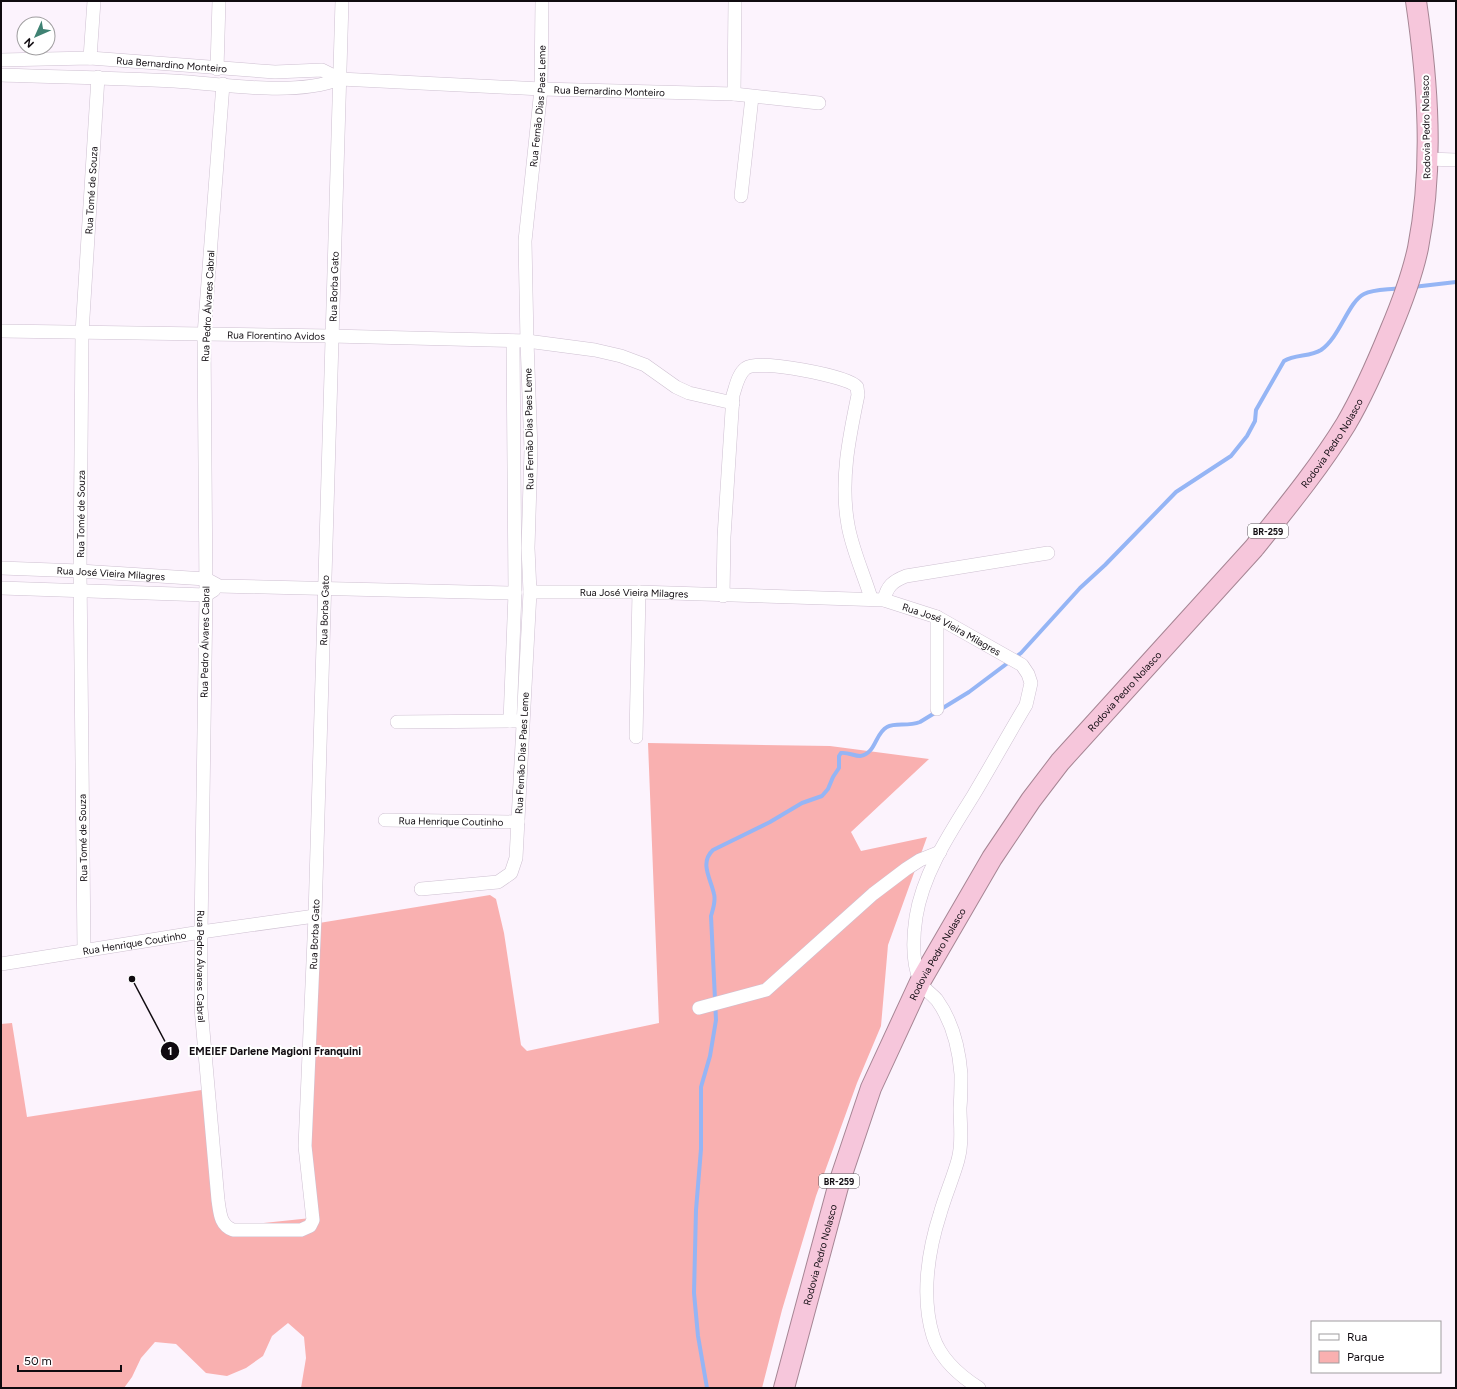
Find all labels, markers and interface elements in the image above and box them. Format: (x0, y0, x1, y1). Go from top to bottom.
north arrow (16, 16, 56, 56)
text: N (22, 35, 37, 50)
street label: Rua Fernão Dias Paes Leme (526, 45, 548, 168)
street label: Rua Bernardino Monteiro (116, 54, 228, 75)
street label: Rodovia Pedro Nolasco (1419, 75, 1433, 179)
street label: Rua Bernardino Monteiro (554, 83, 665, 99)
street label: Rua Tomé de Souza (82, 146, 100, 235)
street label: Rua Pedro Álvares Cabral (199, 250, 217, 362)
street label: Rua Borba Gato (326, 251, 341, 322)
street label: Rua Florentino Avidos (227, 328, 325, 342)
street label: Rua Fernão Dias Paes Leme (521, 367, 537, 490)
street label: Rodovia Pedro Nolasco (1298, 396, 1365, 490)
street label: Rua Tomé de Souza (74, 470, 87, 558)
road number: BR-259 (1248, 524, 1288, 538)
street label: Rua José Vieira Milagres (56, 564, 166, 583)
street label: Rua Borba Gato (316, 575, 332, 646)
street label: Rua Pedro Álvares Cabral (198, 586, 212, 698)
street label: Rua José Vieira Milagres (580, 586, 689, 600)
street label: Rua José Vieira Milagres (901, 600, 1004, 658)
street label: Rodovia Pedro Nolasco (1084, 648, 1164, 734)
street label: Rua Fernão Dias Paes Leme (512, 691, 531, 814)
street label: Rua Tomé de Souza (76, 794, 90, 882)
street label: Rua Henrique Coutinho (398, 814, 504, 828)
street label: Rua Borba Gato (306, 899, 322, 970)
street label: Rodovia Pedro Nolasco (906, 905, 968, 1002)
street label: Rua Pedro Álvares Cabral (194, 910, 209, 1023)
street label: Rua Henrique Coutinho (82, 928, 187, 957)
callout: EMEIEF Darlene Magioni Franquini (160, 1039, 369, 1062)
text: 1 (167, 1044, 173, 1058)
text: EMEIEF Darlene Magioni Franquini (189, 1045, 361, 1058)
road number: BR-259 (819, 1174, 859, 1188)
street label: Rodovia Pedro Nolasco (800, 1202, 840, 1307)
legend (1311, 1321, 1441, 1373)
text: Rua (1347, 1330, 1367, 1344)
scale bar (18, 1347, 121, 1373)
text: Parque (1347, 1350, 1385, 1364)
text: 50 m (24, 1354, 52, 1368)

